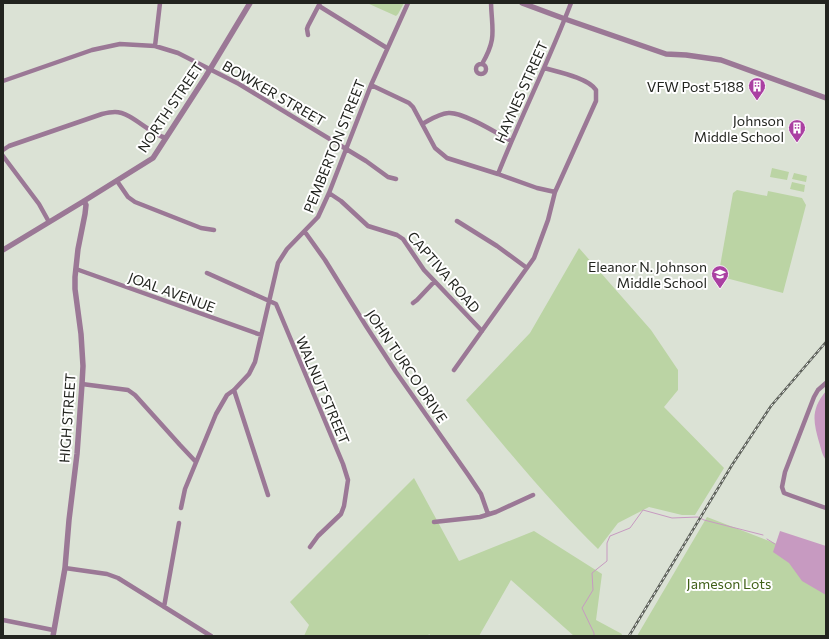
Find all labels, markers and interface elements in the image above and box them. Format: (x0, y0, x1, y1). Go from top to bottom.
street label: HAYNES STREET (491, 38, 551, 146)
street label: BOWKER STREET (219, 57, 329, 129)
street label: NORTH STREET (134, 59, 206, 155)
building icon: VFW Post 5188 (747, 76, 767, 101)
street label: PEMBERTON STREET (299, 77, 369, 215)
place label: VFW Post 5188 (647, 78, 744, 95)
place label: Johnson Middle School (694, 112, 784, 145)
building icon: Johnson Middle School (787, 118, 807, 143)
street label: CAPTIVA ROAD (404, 228, 484, 316)
place label: Eleanor N. Johnson Middle School (588, 258, 707, 291)
school or university icon: Eleanor N. Johnson Middle School (710, 264, 730, 289)
street label: JOAL AVENUE (126, 268, 218, 316)
street label: JOHN TURCO DRIVE (363, 306, 451, 426)
street label: WALNUT STREET (293, 334, 353, 446)
street label: HIGH STREET (55, 373, 79, 463)
park label: Jameson Lots (687, 575, 771, 592)

